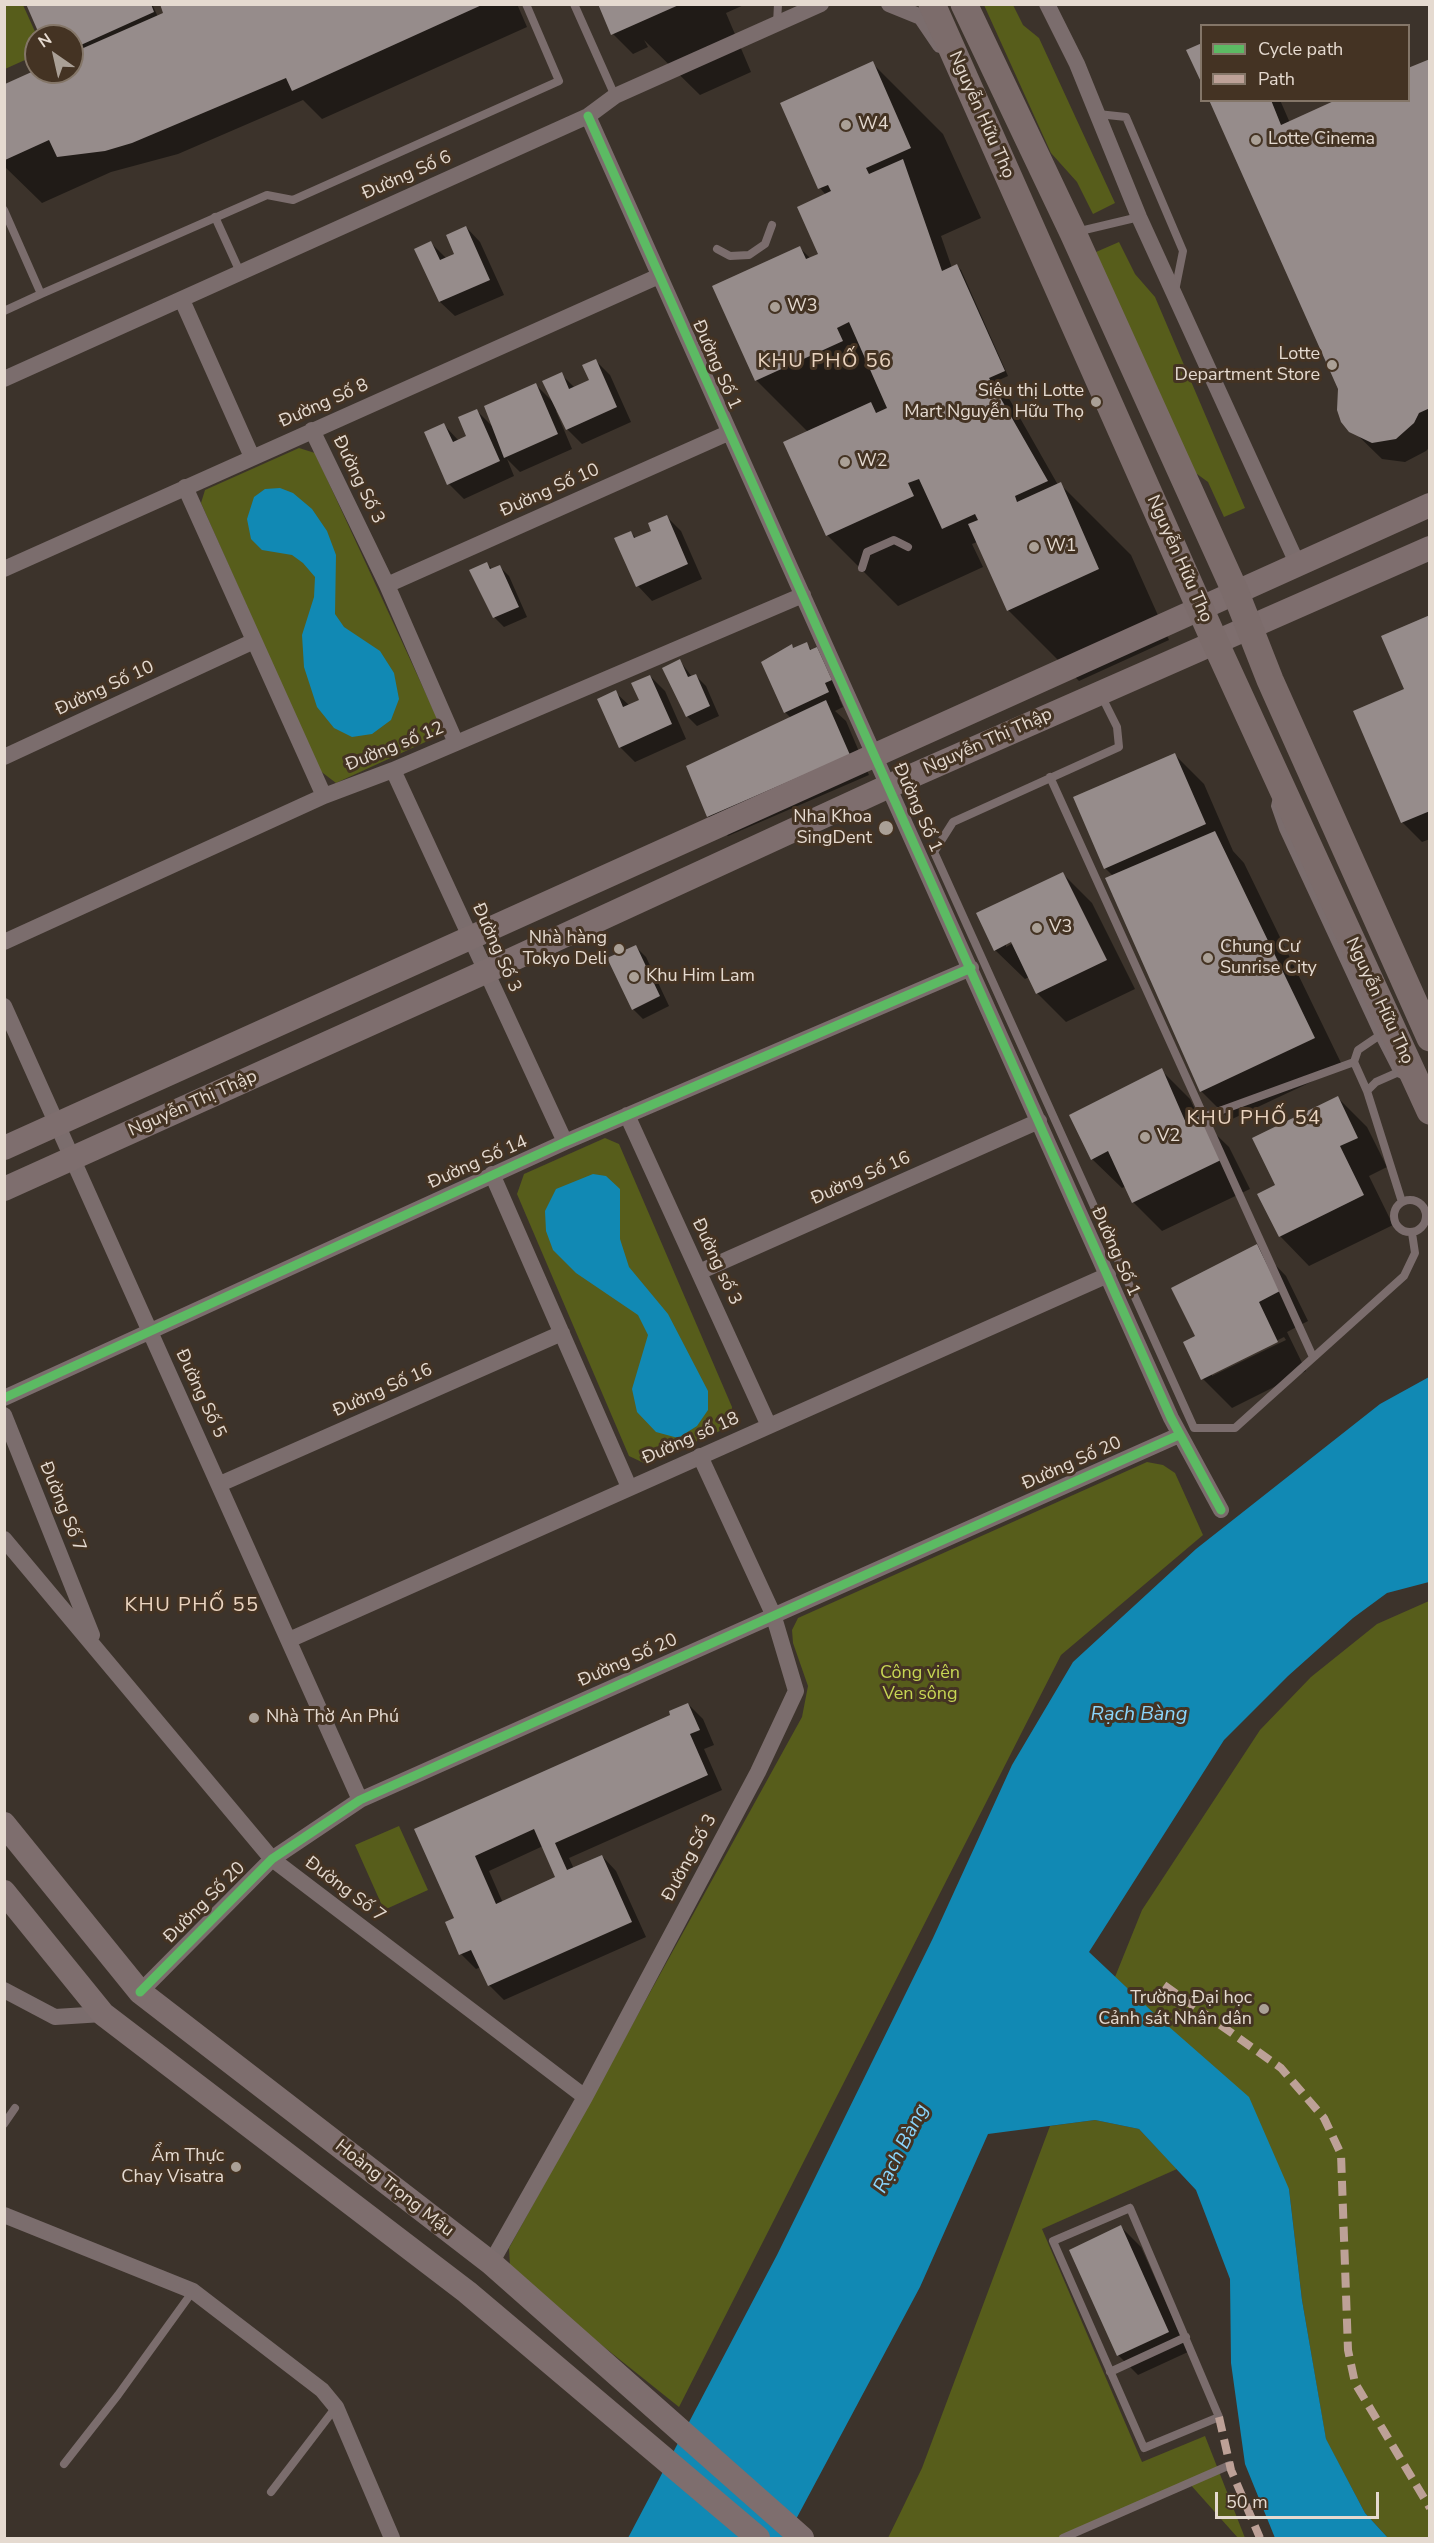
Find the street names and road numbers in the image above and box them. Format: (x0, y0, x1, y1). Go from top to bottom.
street label: Nguyễn Hữu Thọ (943, 48, 1019, 182)
street label: Đường Số 6 (359, 147, 455, 205)
street label: Đường Số 1 (687, 317, 745, 413)
street label: Đường Số 8 (276, 375, 372, 433)
street label: Đường Số 3 (327, 432, 389, 528)
street label: Đường Số 10 (497, 460, 603, 522)
street label: Nguyễn Hữu Thọ (1141, 492, 1217, 626)
street label: Đường Số 10 (52, 657, 158, 721)
street label: Nguyễn Thị Thập (920, 704, 1056, 780)
street label: Đường số 12 (343, 718, 447, 776)
street label: Đường Số 1 (888, 760, 946, 856)
street label: Đường Số 3 (467, 900, 525, 996)
street label: Nguyễn Hữu Thọ (1340, 934, 1418, 1068)
street label: Nguyễn Thị Thập (125, 1066, 261, 1142)
street label: Đường Số 14 (425, 1132, 531, 1194)
street label: Đường Số 16 (808, 1148, 914, 1210)
street label: Đường Số 1 (1086, 1204, 1144, 1300)
street label: Đường số 3 (687, 1215, 745, 1309)
street label: Đường Số 5 (170, 1346, 230, 1442)
street label: Đường Số 16 (330, 1360, 436, 1422)
street label: Đường số 18 (639, 1408, 743, 1470)
street label: Đường Số 20 (1019, 1433, 1125, 1495)
street label: Đường Số 7 (34, 1459, 90, 1555)
street label: Đường Số 20 (575, 1630, 681, 1692)
street label: Đường Số 3 (658, 1811, 722, 1905)
street label: Đường Số 7 (300, 1853, 390, 1927)
street label: Đường Số 20 (160, 1858, 250, 1948)
street label: Hoàng Trọng Mậu (330, 2136, 458, 2242)

